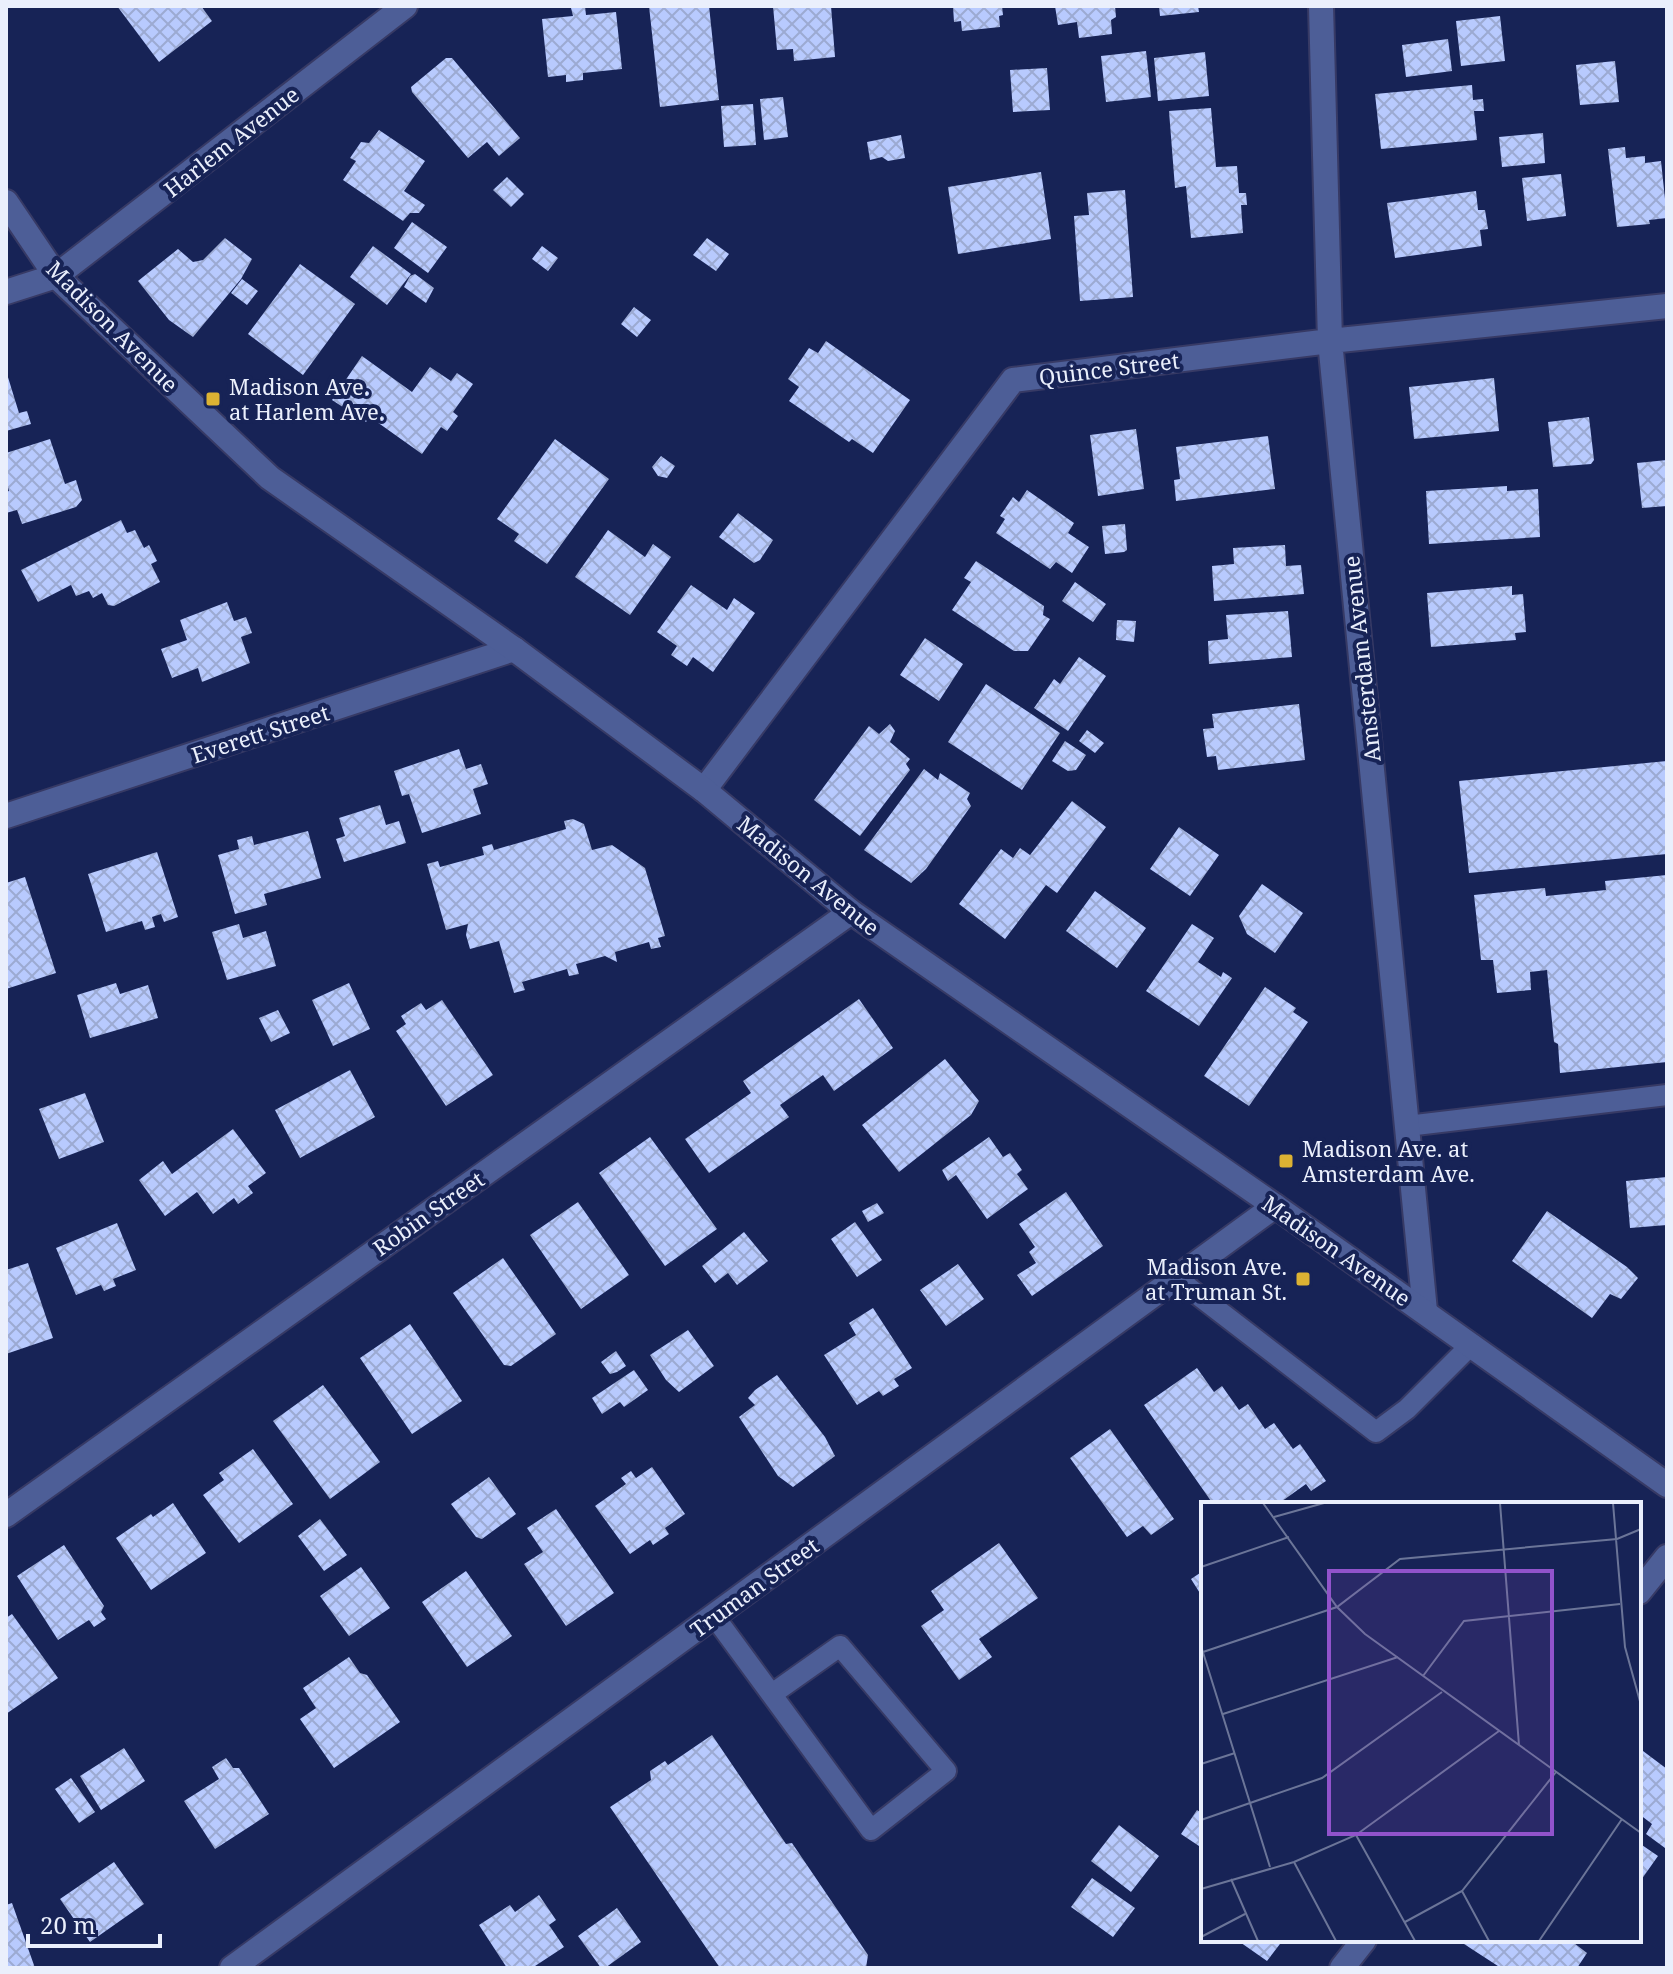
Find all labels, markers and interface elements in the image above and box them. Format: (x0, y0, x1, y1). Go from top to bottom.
street label: Harlem Avenue (157, 79, 305, 203)
street label: Madison Avenue (41, 254, 185, 398)
street label: Quince Street (1037, 344, 1181, 391)
place label: Madison Ave. at Harlem Ave. (229, 371, 384, 426)
marker: Madison Ave. at Harlem Ave. (204, 390, 222, 408)
street label: Amsterdam Avenue (1335, 554, 1387, 764)
street label: Everett Street (187, 697, 333, 769)
street label: Madison Avenue (732, 808, 886, 942)
place label: Madison Ave. at Amsterdam Ave. (1302, 1133, 1475, 1188)
marker: Madison Ave. at Amsterdam Ave. (1277, 1152, 1295, 1170)
street label: Robin Street (367, 1164, 490, 1262)
street label: Madison Avenue (1257, 1188, 1417, 1312)
place label: Madison Ave. at Truman St. (1145, 1251, 1287, 1306)
marker: Madison Ave. at Truman St. (1294, 1270, 1312, 1288)
inset map (1201, 1502, 1641, 1942)
street label: Truman Street (684, 1530, 825, 1644)
scale bar (28, 1898, 160, 1948)
text: 20 m (40, 1908, 96, 1941)

